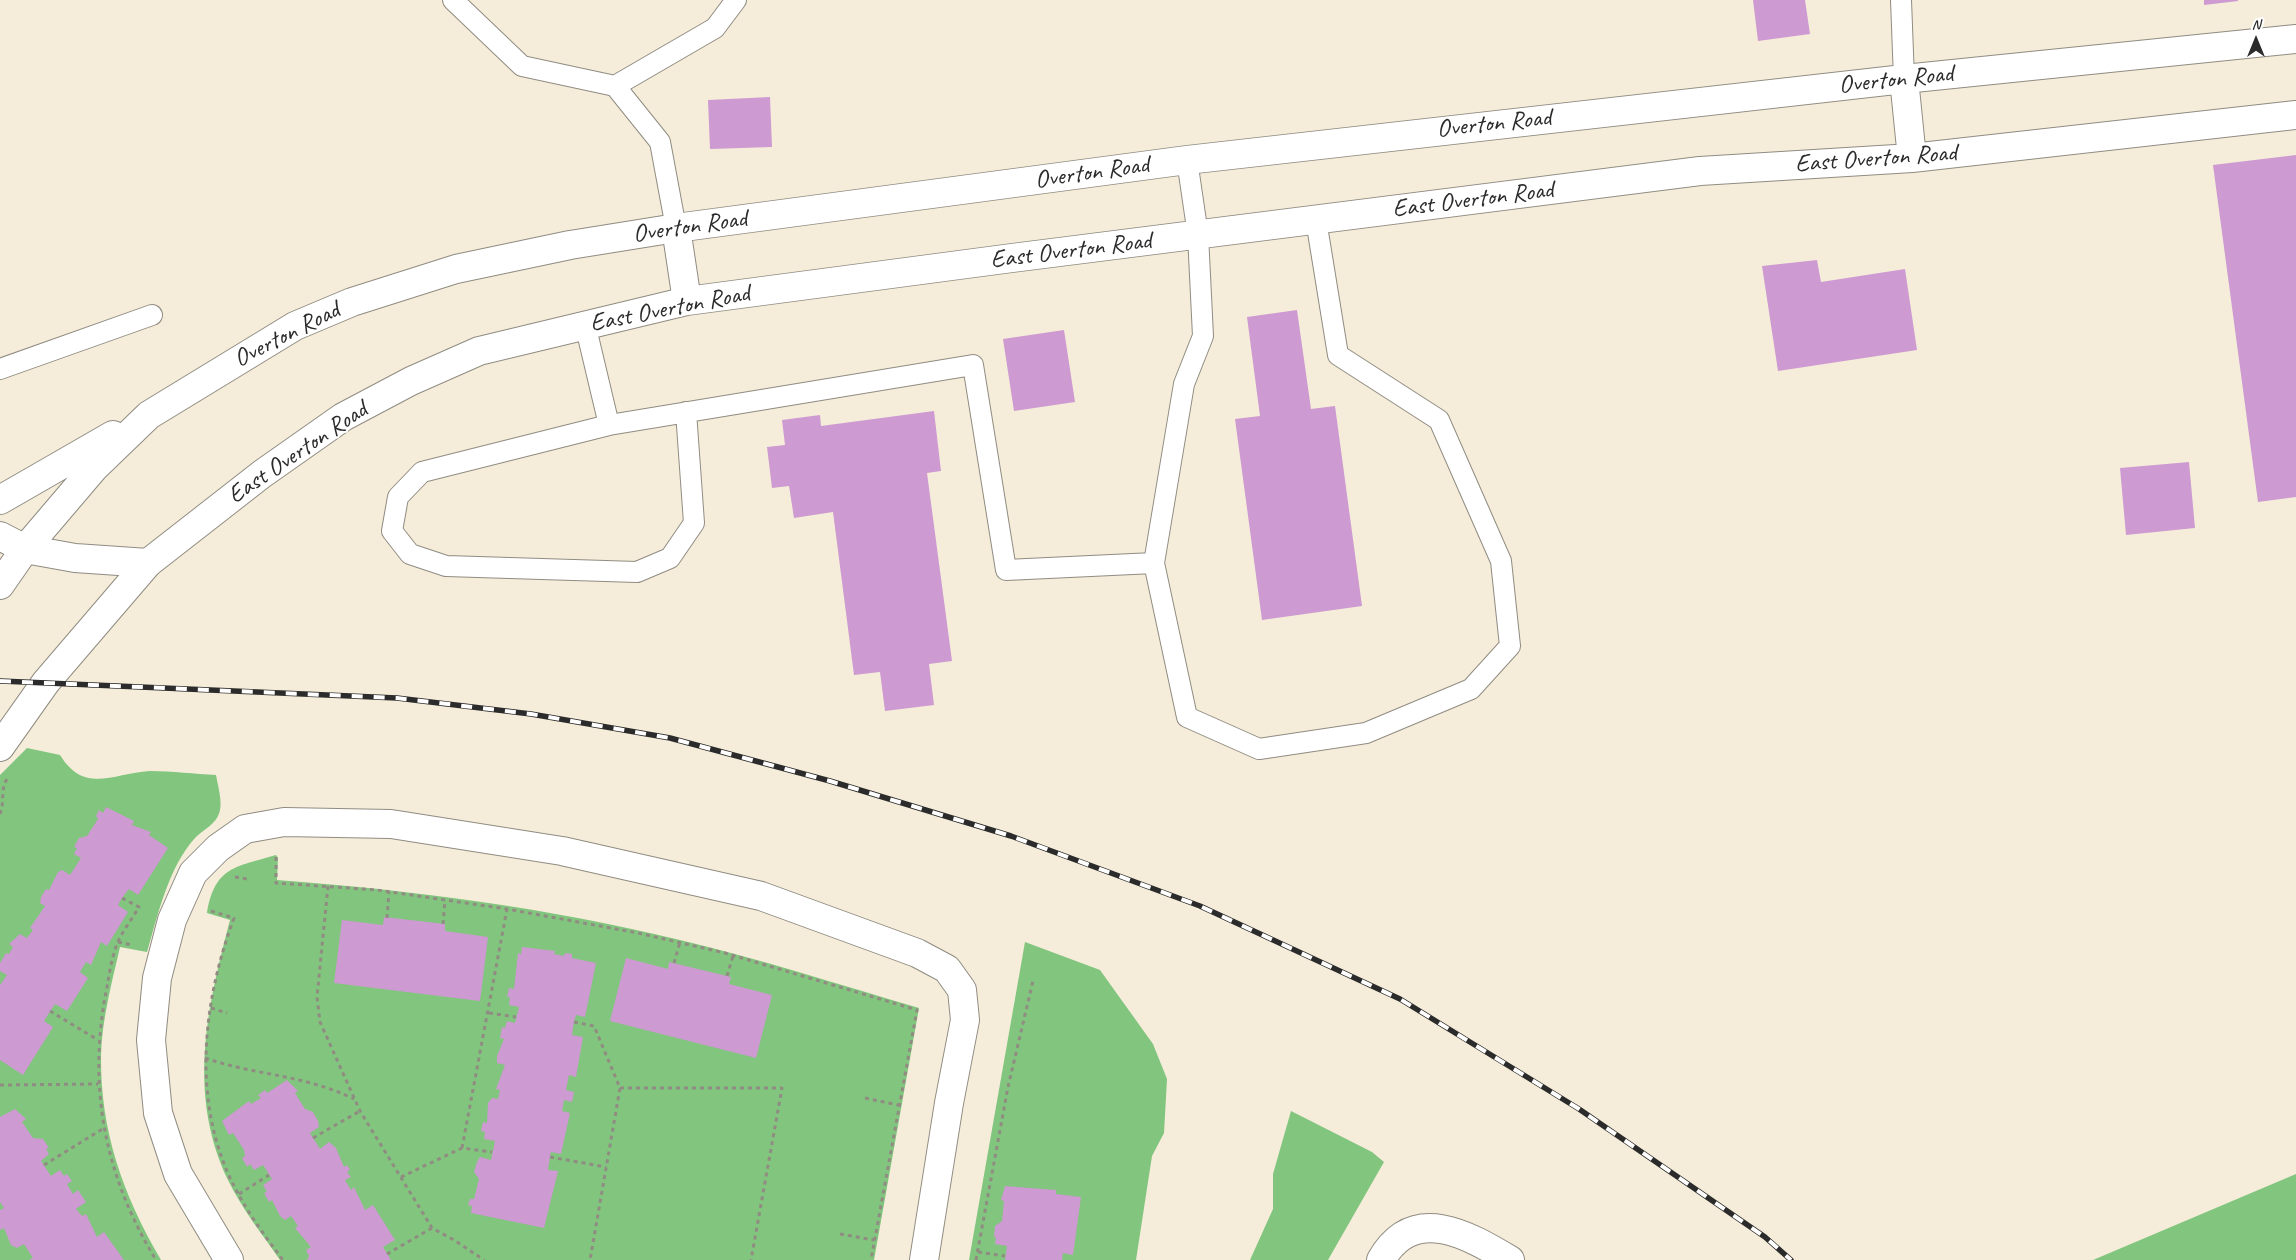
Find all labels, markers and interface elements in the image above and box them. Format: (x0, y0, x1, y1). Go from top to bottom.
north arrow (2231, 15, 2281, 65)
text: N (2252, 16, 2260, 33)
street label: Overton Road (1837, 59, 1955, 101)
street label: Overton Road (1435, 103, 1553, 145)
street label: East Overton Road (1794, 138, 1958, 180)
street label: Overton Road (1033, 150, 1151, 196)
street label: East Overton Road (1391, 175, 1555, 225)
street label: Overton Road (631, 204, 749, 250)
street label: East Overton Road (989, 226, 1153, 276)
street label: East Overton Road (588, 279, 752, 339)
street label: Overton Road (229, 296, 345, 374)
street label: East Overton Road (223, 395, 373, 511)

